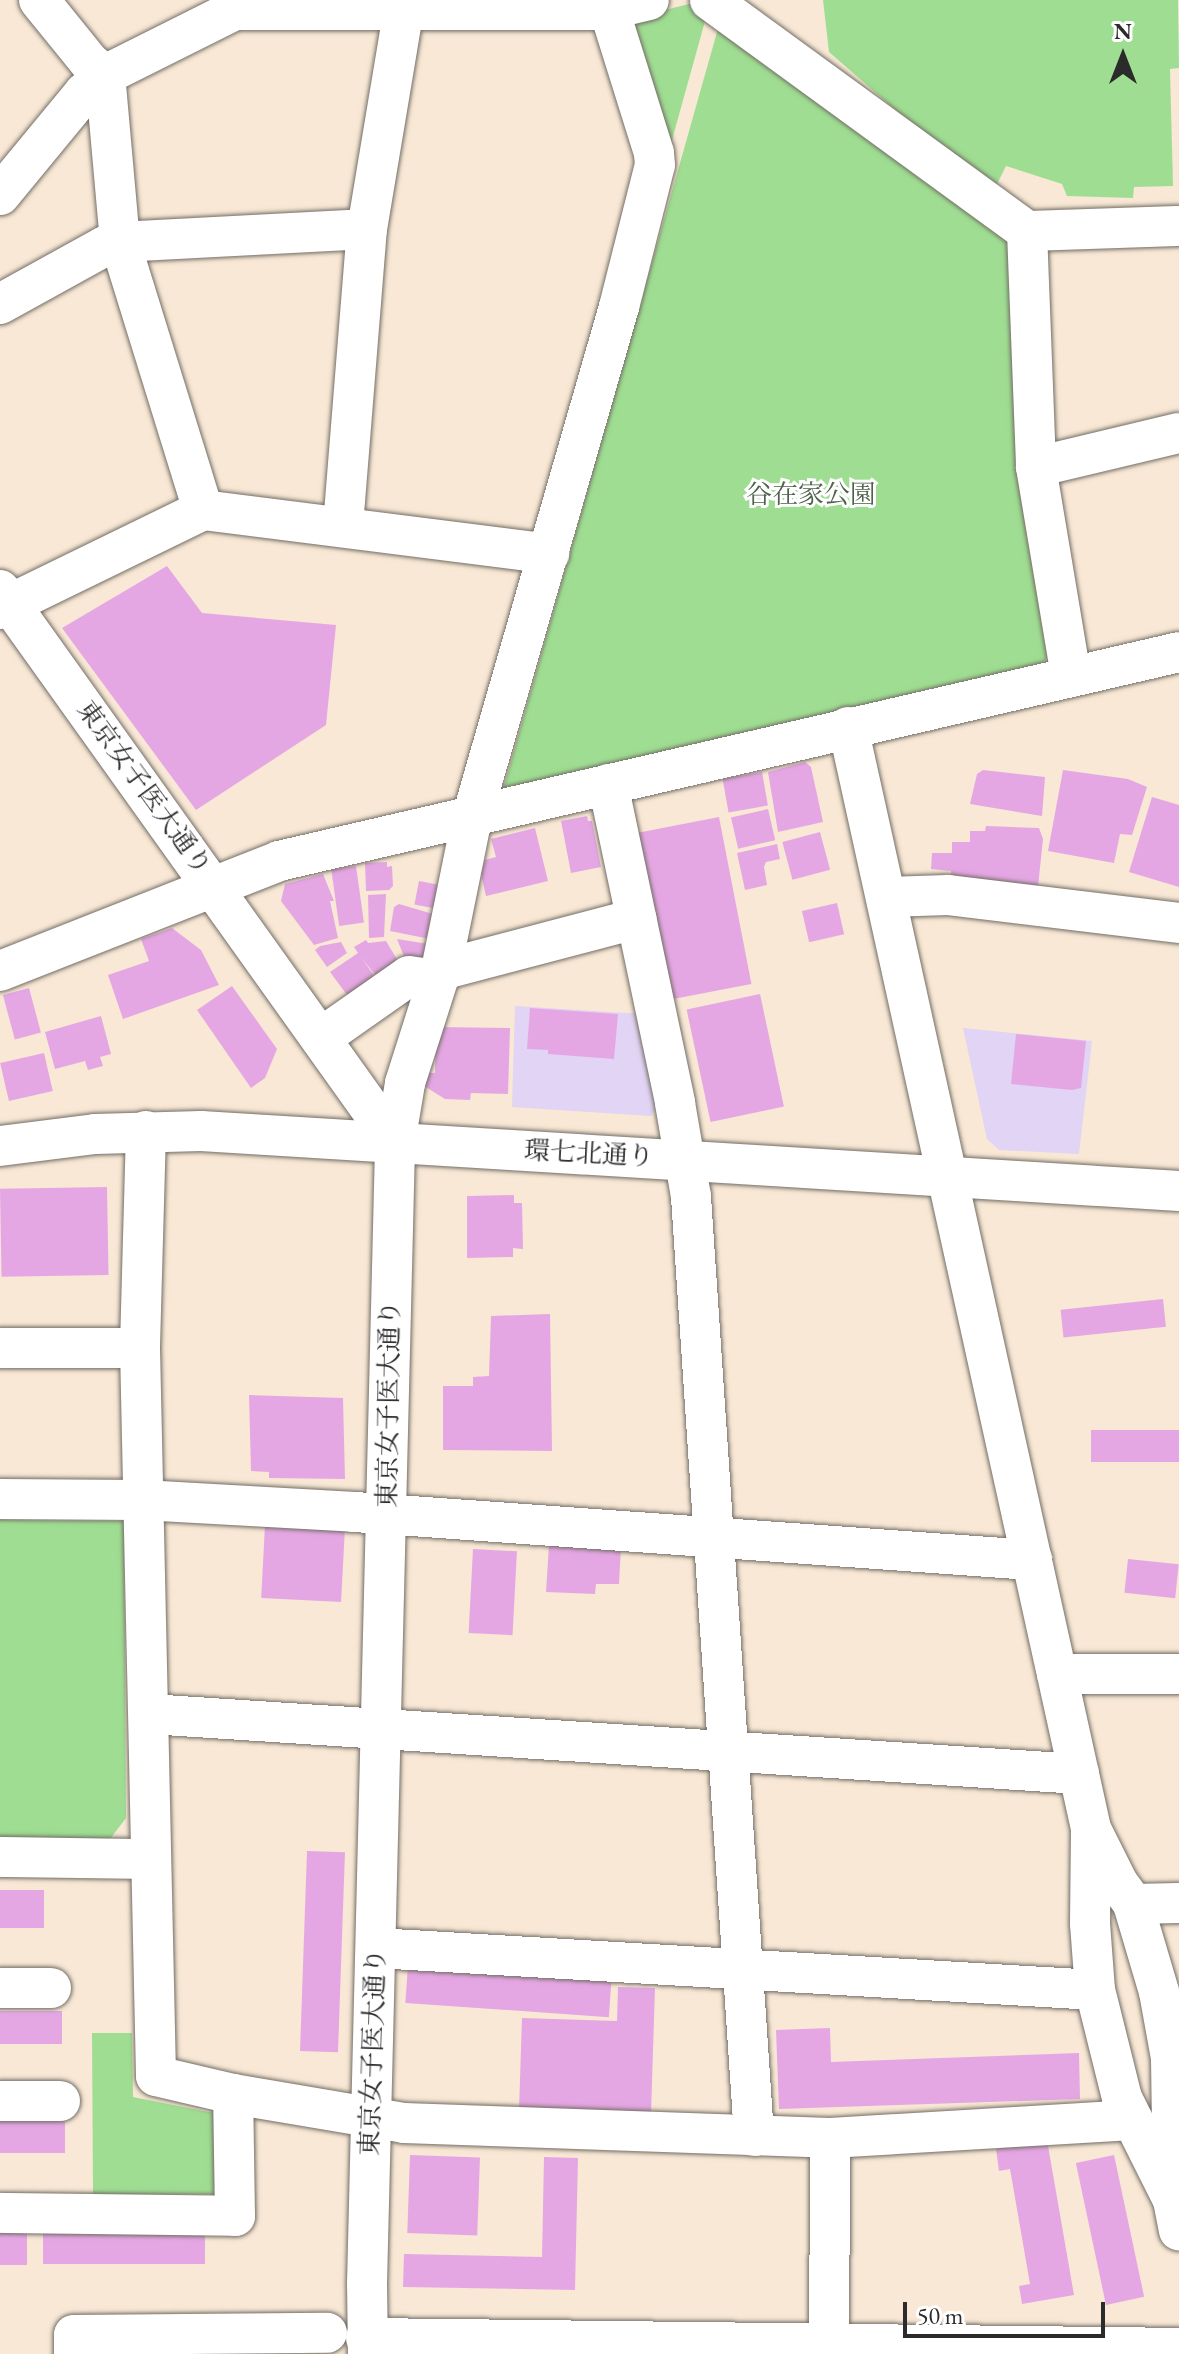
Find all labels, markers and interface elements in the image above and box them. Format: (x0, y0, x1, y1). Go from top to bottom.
north arrow (1083, 16, 1163, 96)
text: N (1114, 17, 1132, 46)
park label: 谷在家公園 (746, 479, 876, 511)
street label: 東京女子医大通り (70, 695, 218, 881)
street label: 環七北通り (523, 1135, 655, 1173)
street label: 東京女子医大通り (372, 1300, 406, 1508)
street label: 東京女子医大通り (354, 1948, 392, 2156)
scale bar (907, 2286, 1109, 2336)
text: 50 m (917, 2300, 964, 2331)

